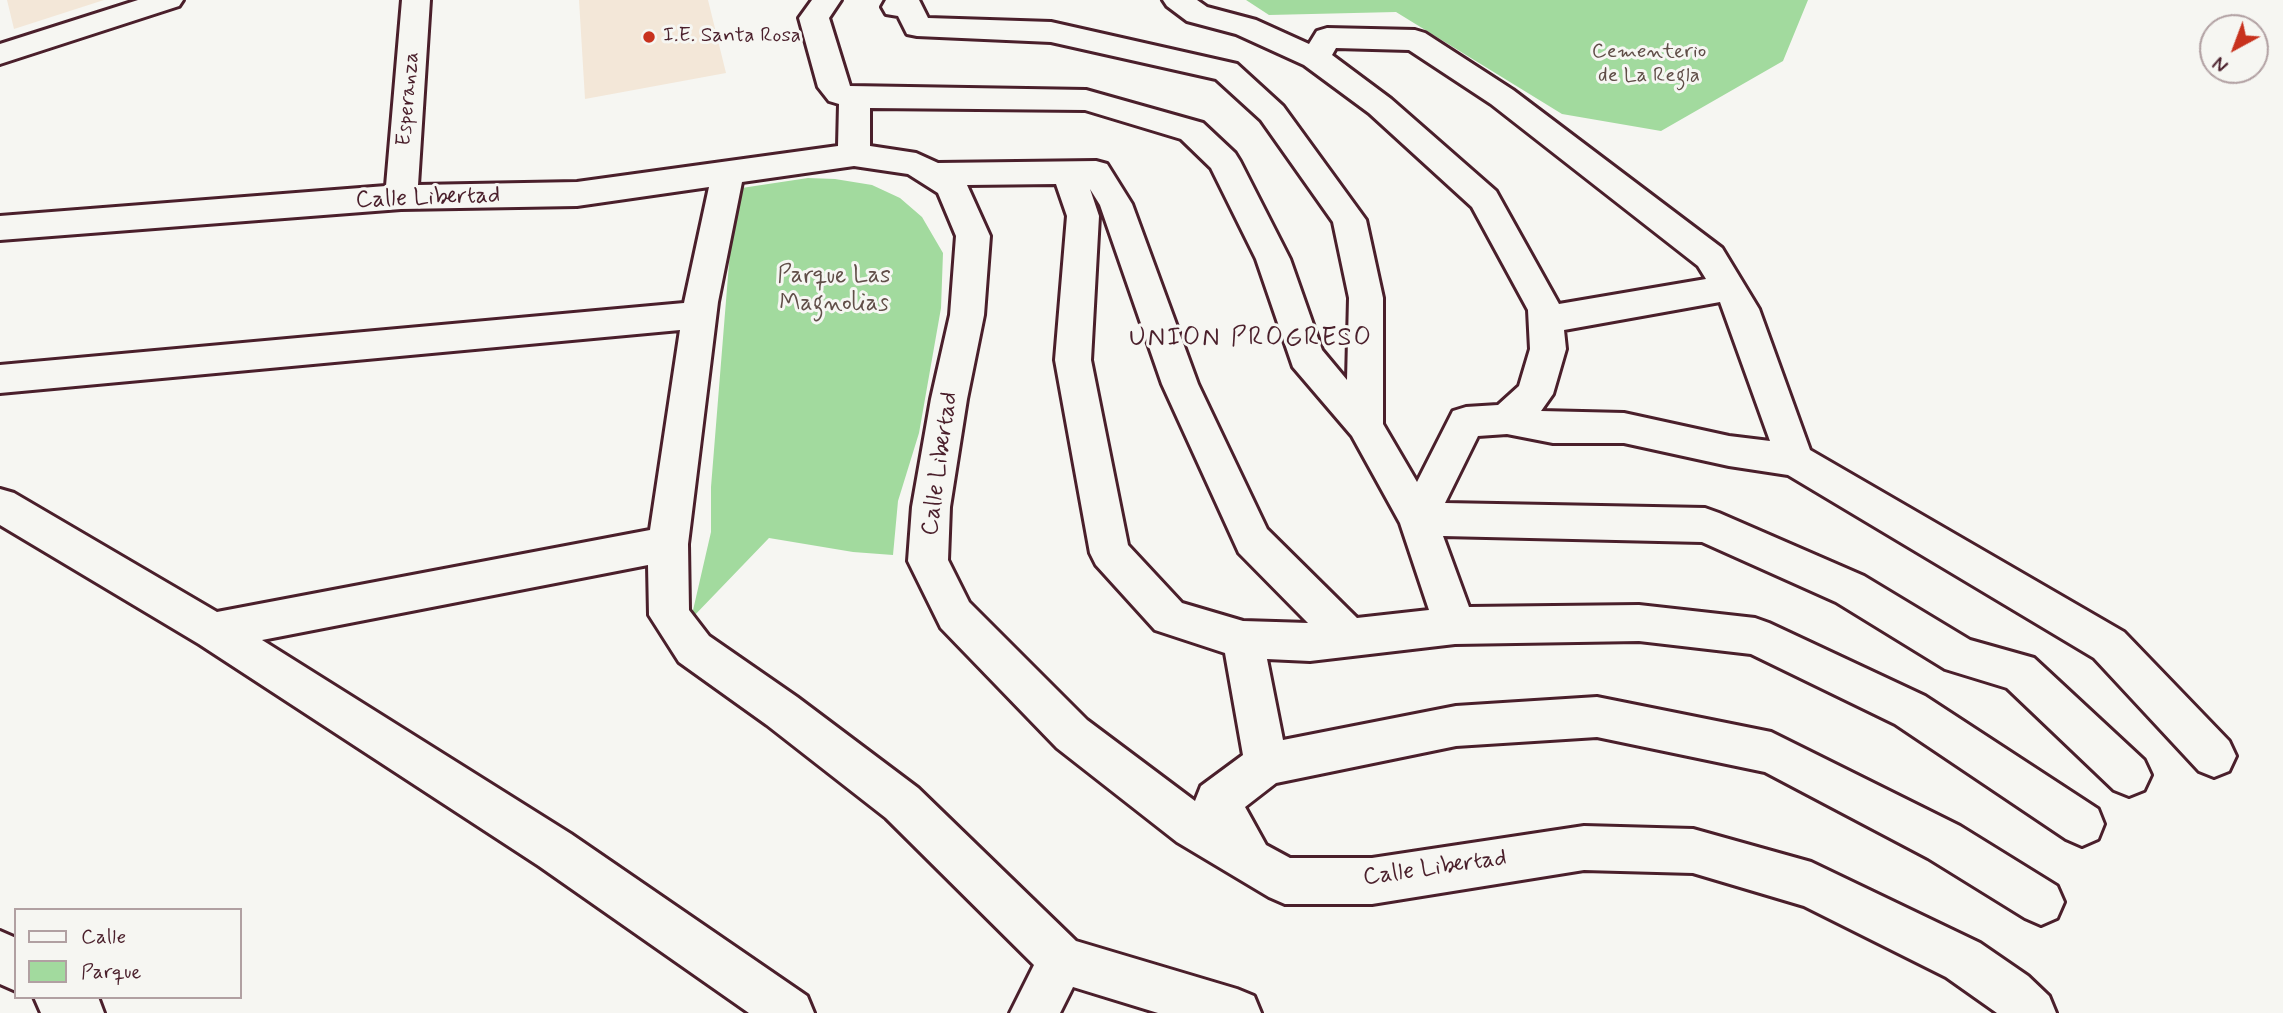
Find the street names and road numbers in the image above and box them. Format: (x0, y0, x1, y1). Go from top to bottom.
street label: Esperanza (392, 51, 426, 147)
street label: Calle Libertad (355, 182, 501, 216)
street label: Calle Libertad (917, 390, 965, 538)
street label: Calle Libertad (1361, 845, 1509, 893)

